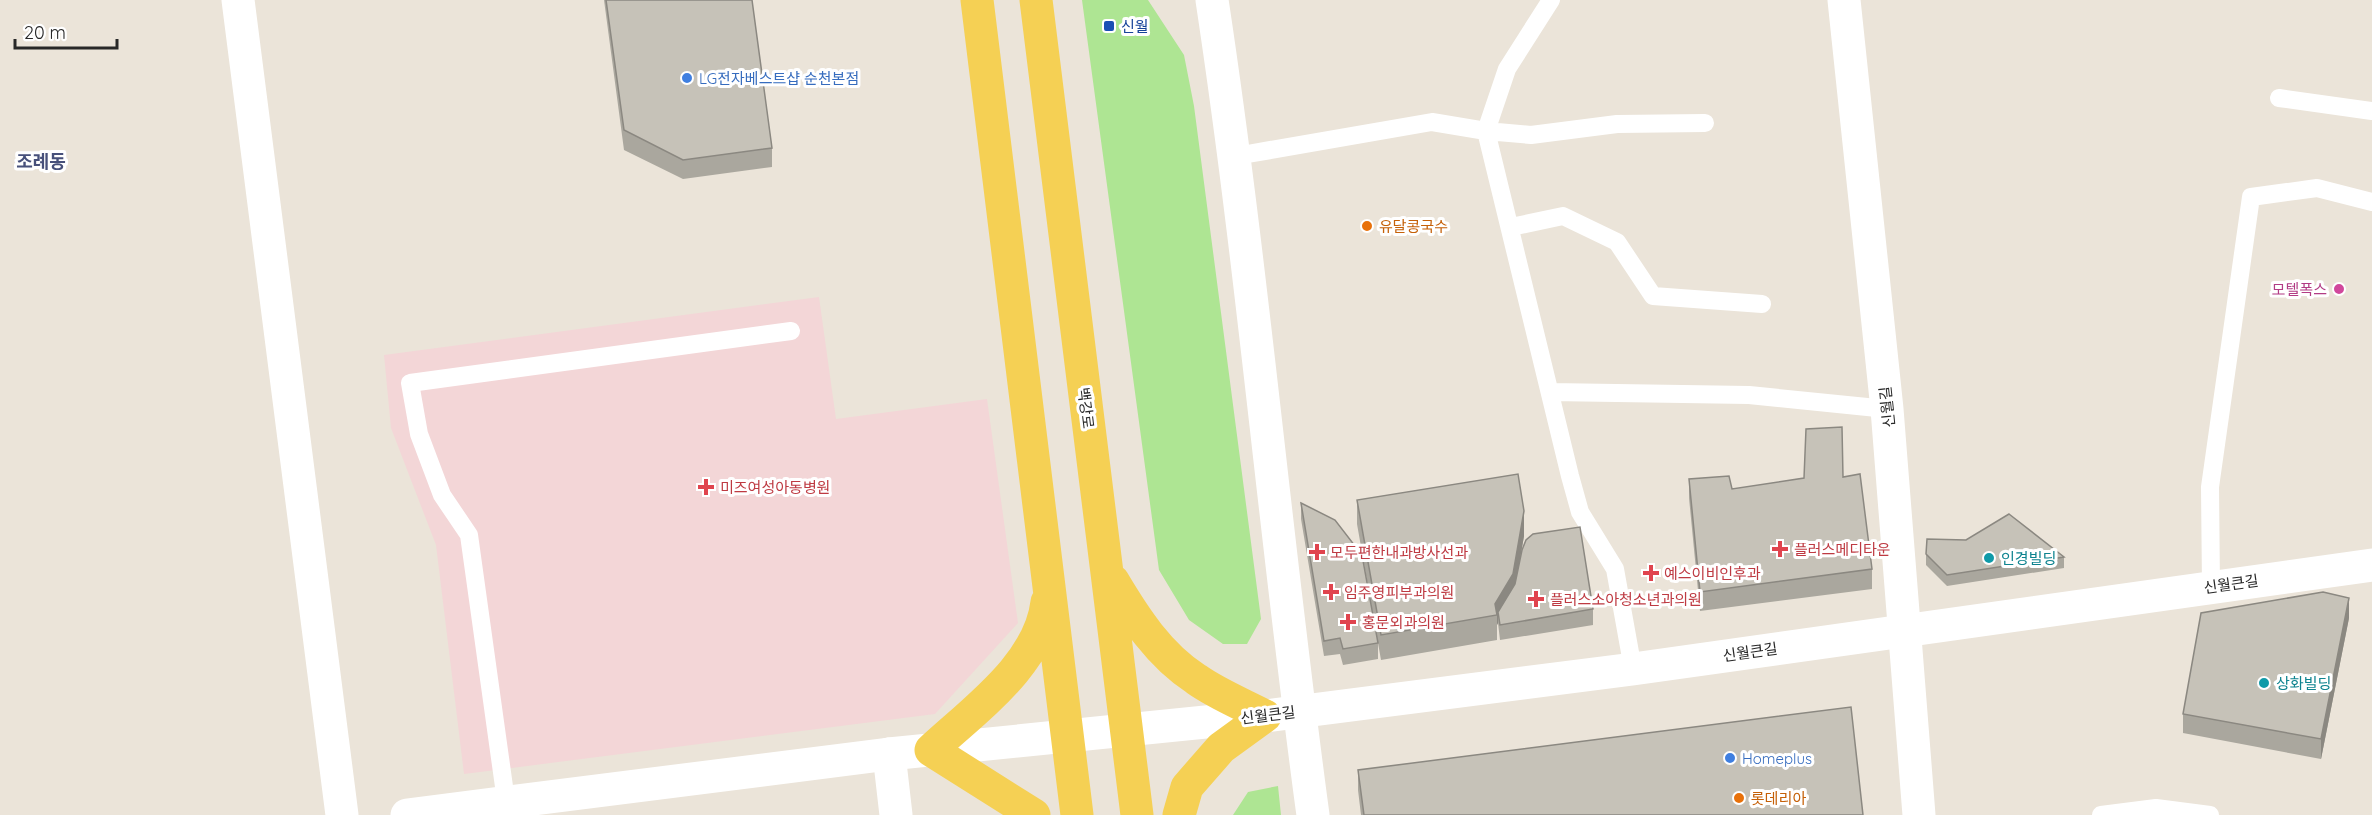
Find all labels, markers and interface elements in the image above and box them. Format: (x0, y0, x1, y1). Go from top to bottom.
scale bar (15, 12, 117, 50)
place label: 신월 (1121, 17, 1149, 36)
marker: 신월 (1102, 19, 1116, 33)
text: 20 m (24, 21, 66, 44)
place label: LG전자베스트샵 순천본점 (699, 69, 859, 88)
marker: LG전자베스트샵 순천본점 (680, 71, 694, 85)
district label: 조례동 (16, 150, 66, 173)
place label: 유달콩국수 (1379, 217, 1448, 236)
marker: 유달콩국수 (1360, 219, 1374, 233)
place label: 모텔폭스 (2272, 280, 2327, 299)
marker: 모텔폭스 (2332, 282, 2346, 296)
street label: 신월길 (1875, 385, 1899, 429)
street label: 백강로 (1074, 386, 1098, 430)
marker: 미즈여성아동병원 (697, 478, 715, 496)
place label: 미즈여성아동병원 (720, 478, 830, 497)
marker: 플러스메디타운 (1771, 540, 1789, 558)
place label: 플러스메디타운 (1794, 540, 1891, 559)
marker: 모두편한내과방사선과 (1308, 543, 1326, 561)
place label: 모두편한내과방사선과 (1330, 543, 1468, 562)
place label: 인경빌딩 (2001, 549, 2056, 568)
marker: 인경빌딩 (1982, 551, 1996, 565)
marker: 예스이비인후과 (1642, 564, 1660, 582)
place label: 예스이비인후과 (1664, 564, 1761, 583)
street label: 신월큰길 (2202, 571, 2260, 597)
marker: 임주영피부과의원 (1322, 583, 1340, 601)
place label: 임주영피부과의원 (1344, 583, 1454, 602)
marker: 플러스소아청소년과의원 (1527, 590, 1545, 608)
place label: 플러스소아청소년과의원 (1550, 590, 1702, 609)
marker: 홍문외과의원 (1339, 613, 1357, 631)
place label: 홍문외과의원 (1362, 613, 1445, 632)
street label: 신월큰길 (1721, 639, 1779, 665)
place label: 상화빌딩 (2276, 674, 2331, 693)
marker: 상화빌딩 (2257, 676, 2271, 690)
street label: 신월큰길 (1239, 702, 1297, 728)
place label: Homeplus (1742, 749, 1812, 768)
marker: Homeplus (1723, 751, 1737, 765)
place label: 롯데리아 (1751, 789, 1806, 808)
marker: 롯데리아 (1732, 791, 1746, 805)

